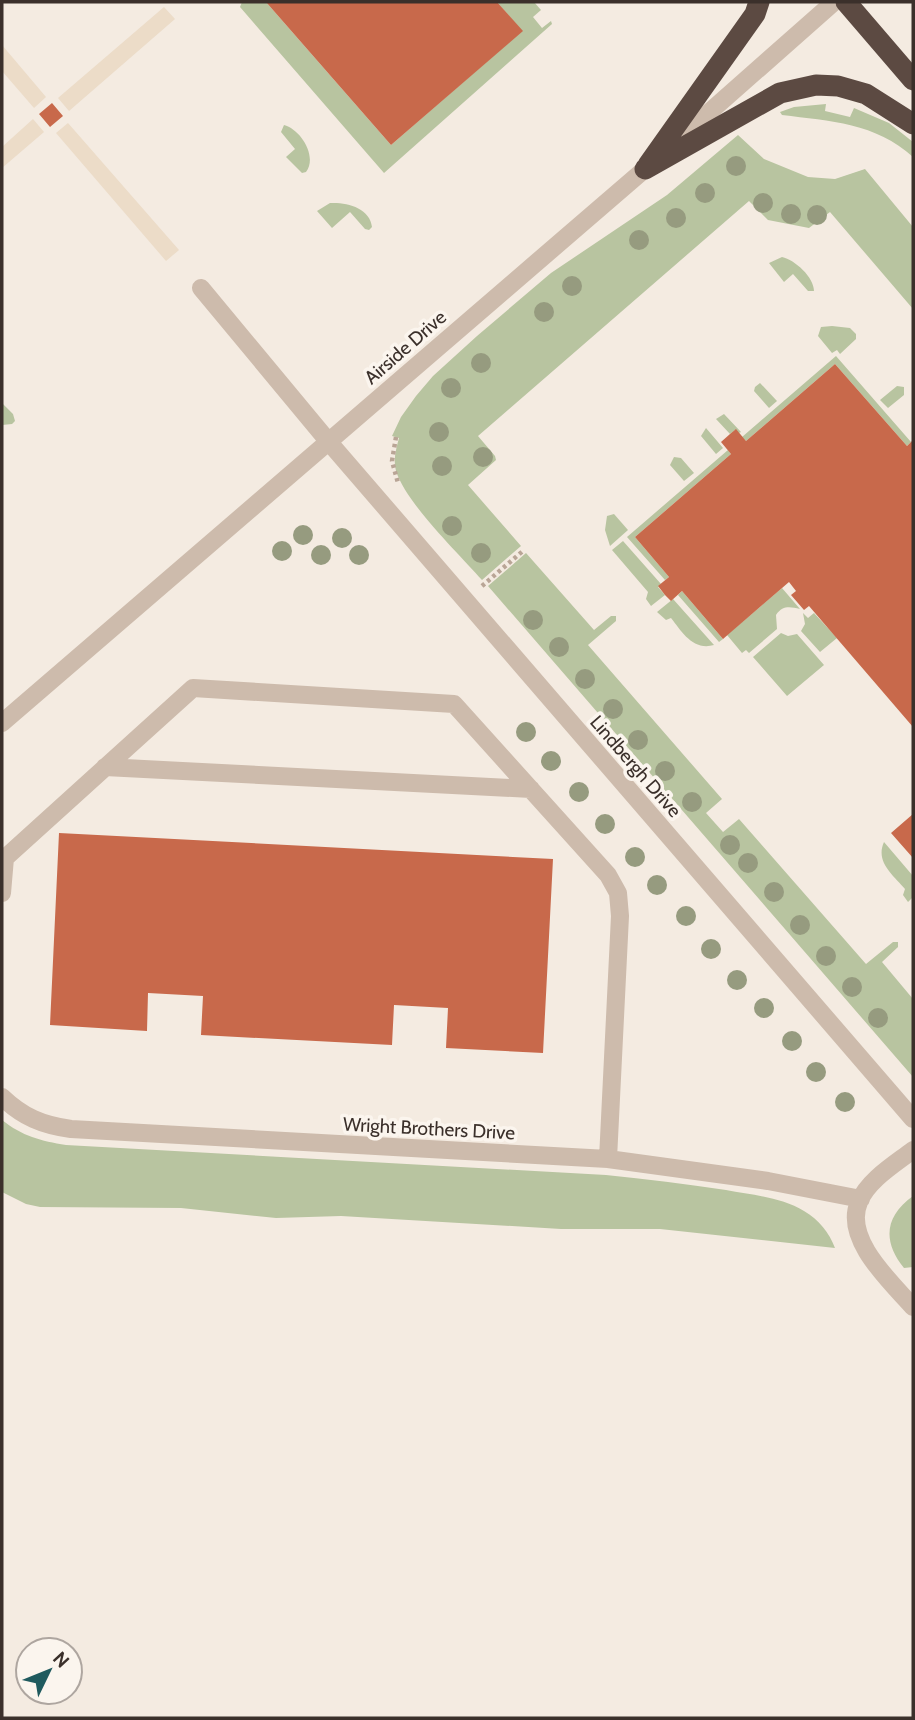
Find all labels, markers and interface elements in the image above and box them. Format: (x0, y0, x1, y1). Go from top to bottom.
street label: Airside Drive (360, 305, 451, 389)
street label: Lindbergh Drive (585, 711, 686, 822)
street label: Wright Brothers Drive (342, 1113, 516, 1145)
north arrow (14, 1636, 84, 1706)
text: N (48, 1647, 74, 1673)

